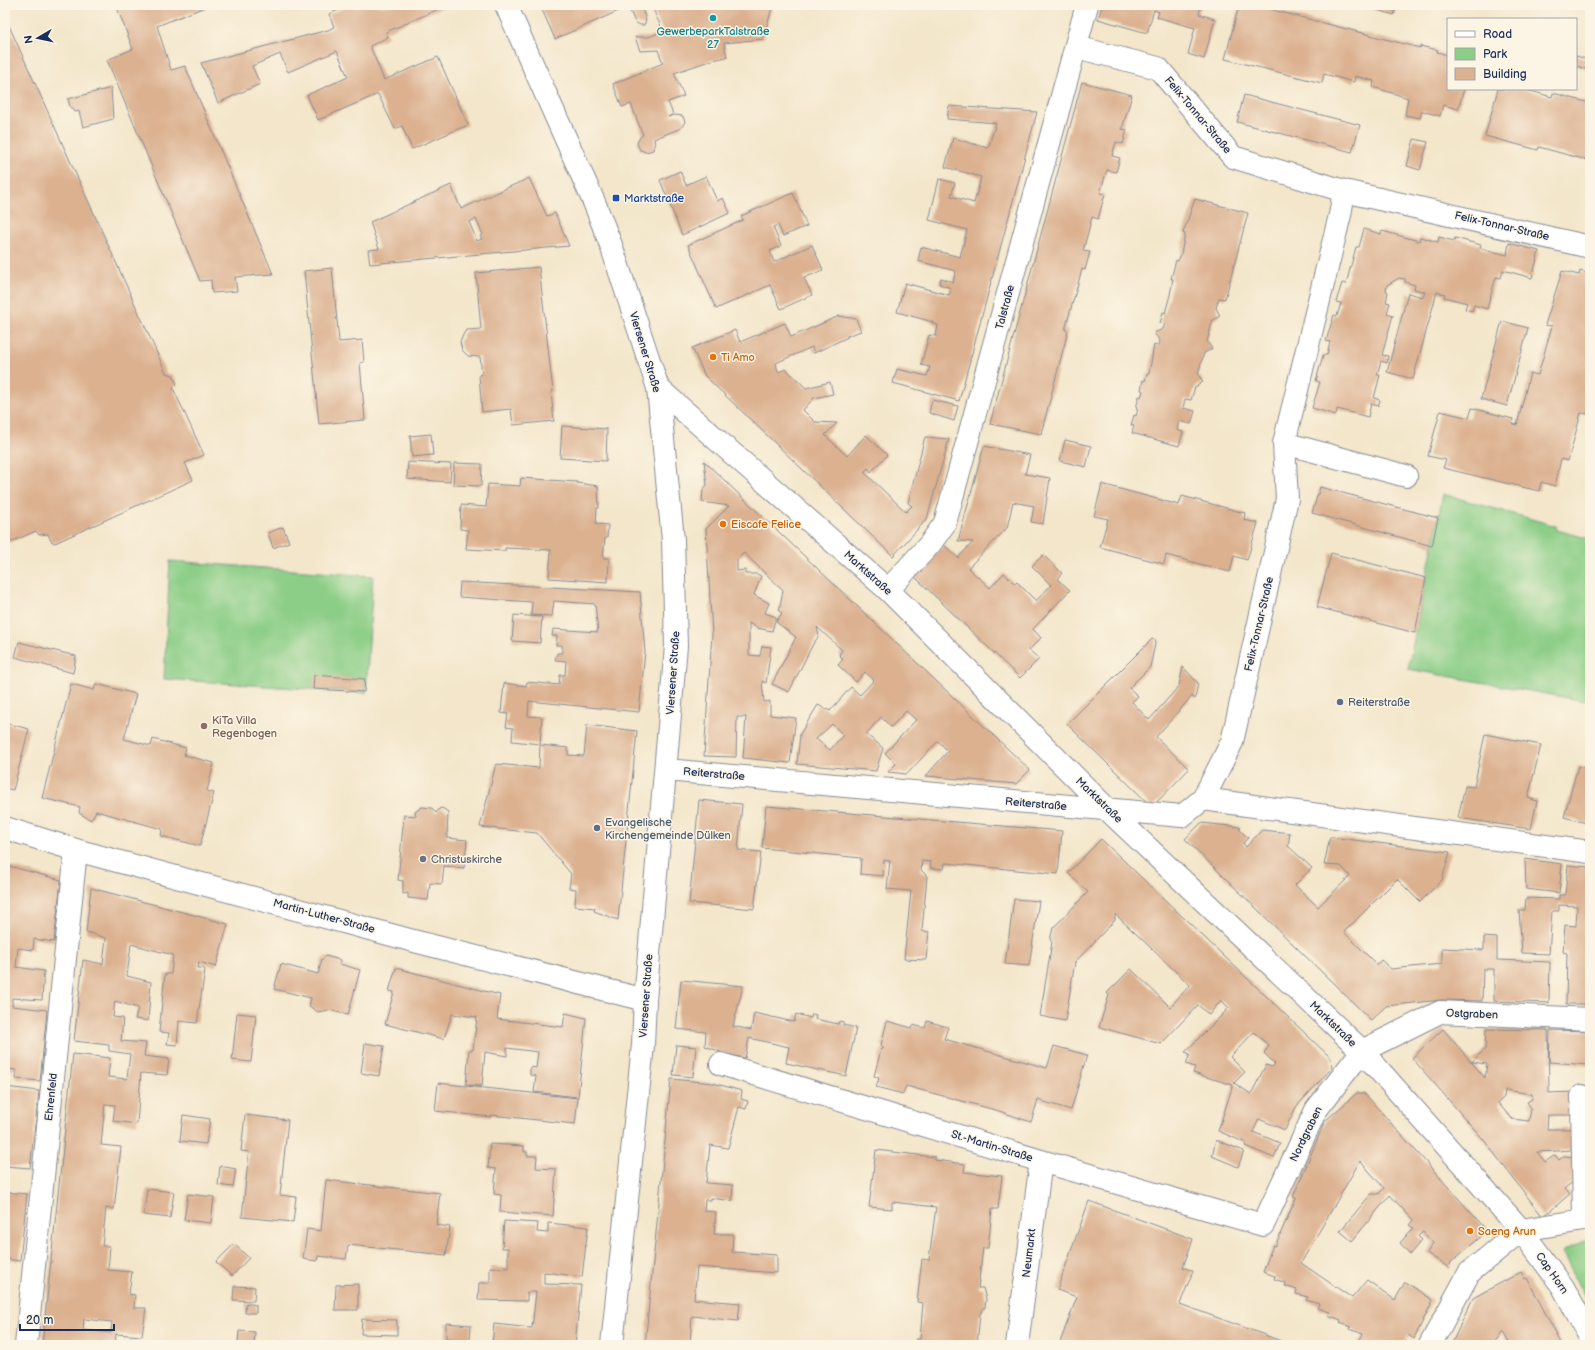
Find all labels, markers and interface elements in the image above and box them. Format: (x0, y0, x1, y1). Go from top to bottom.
marker: GewerbeparkTalstraße 27 (708, 13, 718, 23)
north arrow (18, 18, 58, 58)
legend (1447, 18, 1577, 90)
place label: GewerbeparkTalstraße 27 (657, 25, 770, 51)
text: Road (1483, 27, 1512, 42)
text: N (22, 34, 36, 45)
text: Park (1483, 47, 1507, 62)
text: Building (1483, 67, 1527, 82)
street label: Felix-Tonnar-Straße (1162, 74, 1234, 157)
place label: Marktstraße (624, 192, 685, 205)
marker: Marktstraße (611, 193, 621, 203)
street label: Felix-Tonnar-Straße (1453, 209, 1551, 243)
street label: Talstraße (993, 283, 1017, 331)
street label: Viersener Straße (627, 310, 664, 394)
place label: Ti Amo (721, 351, 755, 364)
marker: Ti Amo (708, 352, 718, 362)
place label: Eiscafe Felice (731, 518, 801, 531)
marker: Eiscafe Felice (718, 519, 728, 529)
street label: Marktstraße (841, 548, 895, 598)
street label: Felix-Tonnar-Straße (1242, 575, 1276, 673)
street label: Viersener Straße (664, 630, 682, 715)
place label: Reiterstraße (1348, 696, 1410, 709)
marker: Reiterstraße (1335, 697, 1345, 707)
place label: KiTa Villa Regenbogen (212, 714, 277, 740)
marker: KiTa Villa Regenbogen (199, 721, 209, 731)
street label: Reiterstraße (683, 765, 746, 783)
street label: Marktstraße (1073, 774, 1125, 826)
street label: Reiterstraße (1005, 795, 1068, 813)
place label: Evangelische Kirchengemeinde Dülken (605, 816, 731, 842)
marker: Evangelische Kirchengemeinde Dülken (592, 823, 602, 833)
place label: Christuskirche (431, 853, 502, 866)
marker: Christuskirche (418, 854, 428, 864)
street label: Martin-Luther-Straße (272, 896, 377, 936)
street label: Viersener Straße (637, 953, 655, 1038)
street label: Marktstraße (1307, 998, 1359, 1050)
street label: Ostgraben (1446, 1007, 1498, 1021)
street label: Ehrenfeld (42, 1072, 60, 1122)
street label: Nordgraben (1287, 1104, 1325, 1164)
street label: St.-Martin-Straße (950, 1127, 1035, 1165)
place label: Saeng Arun (1478, 1225, 1536, 1238)
marker: Saeng Arun (1465, 1226, 1475, 1236)
street label: Neumarkt (1020, 1227, 1039, 1278)
street label: Cap Horn (1533, 1250, 1571, 1296)
scale bar (20, 1306, 114, 1332)
text: 20 m (26, 1313, 53, 1328)

